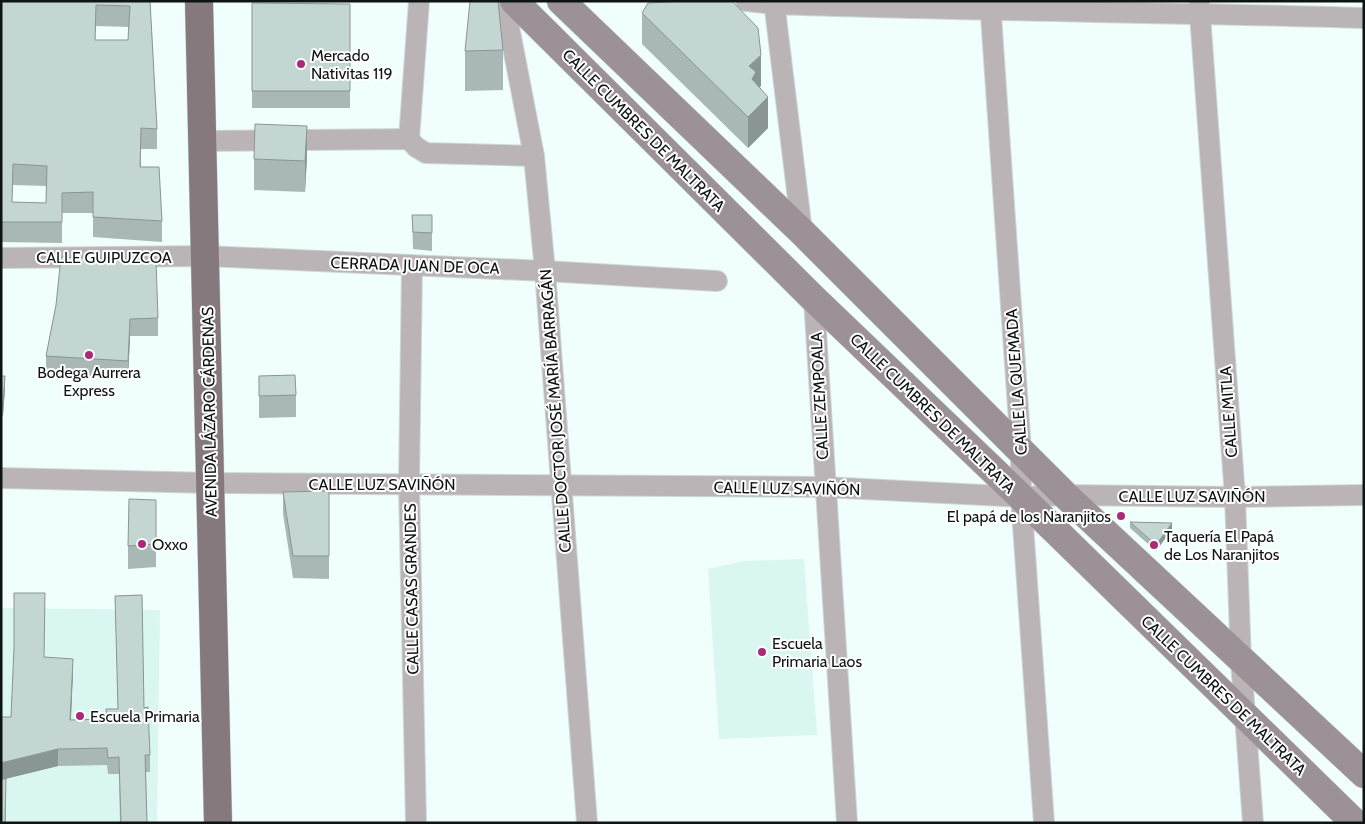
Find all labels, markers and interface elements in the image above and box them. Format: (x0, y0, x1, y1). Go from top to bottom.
street label: CALLE CUMBRES DE MALTRATA (558, 45, 729, 216)
place label: Mercado Nativitas 119 (311, 46, 393, 83)
marker: Mercado Nativitas 119 (295, 58, 307, 70)
street label: CALLE GUIPUZCOA (36, 248, 172, 267)
street label: CERRADA JUAN DE OCA (330, 253, 500, 278)
street label: CALLE DOCTOR JOSÉ MARÍA BARRAGÁN (536, 269, 575, 553)
street label: AVENIDA LÁZARO CÁRDENAS (198, 307, 221, 517)
street label: CALLE LA QUEMADA (1002, 308, 1031, 456)
street label: CALLE CUMBRES DE MALTRATA (846, 329, 1019, 497)
street label: CALLE ZEMPOALA (807, 332, 832, 460)
marker: Bodega Aurrera Express (83, 349, 95, 361)
place label: Bodega Aurrera Express (37, 363, 141, 400)
street label: CALLE MITLA (1216, 365, 1241, 458)
street label: CALLE LUZ SAVIÑÓN (309, 475, 455, 494)
street label: CALLE LUZ SAVIÑÓN (713, 478, 861, 499)
street label: CALLE LUZ SAVIÑÓN (1119, 487, 1265, 506)
street label: CALLE CASAS GRANDES (401, 503, 422, 675)
place label: El papá de los Naranjitos (947, 507, 1111, 526)
marker: El papá de los Naranjitos (1115, 510, 1127, 522)
place label: Taquería El Papá de Los Naranjitos (1164, 527, 1280, 564)
place label: Oxxo (152, 535, 188, 554)
marker: Oxxo (136, 538, 148, 550)
marker: Taquería El Papá de Los Naranjitos (1148, 539, 1160, 551)
street label: CALLE CUMBRES DE MALTRATA (1137, 611, 1310, 779)
place label: Escuela Primaria Laos (772, 634, 862, 671)
marker: Escuela Primaria Laos (756, 646, 768, 658)
place label: Escuela Primaria (90, 707, 200, 726)
marker: Escuela Primaria (74, 710, 86, 722)

